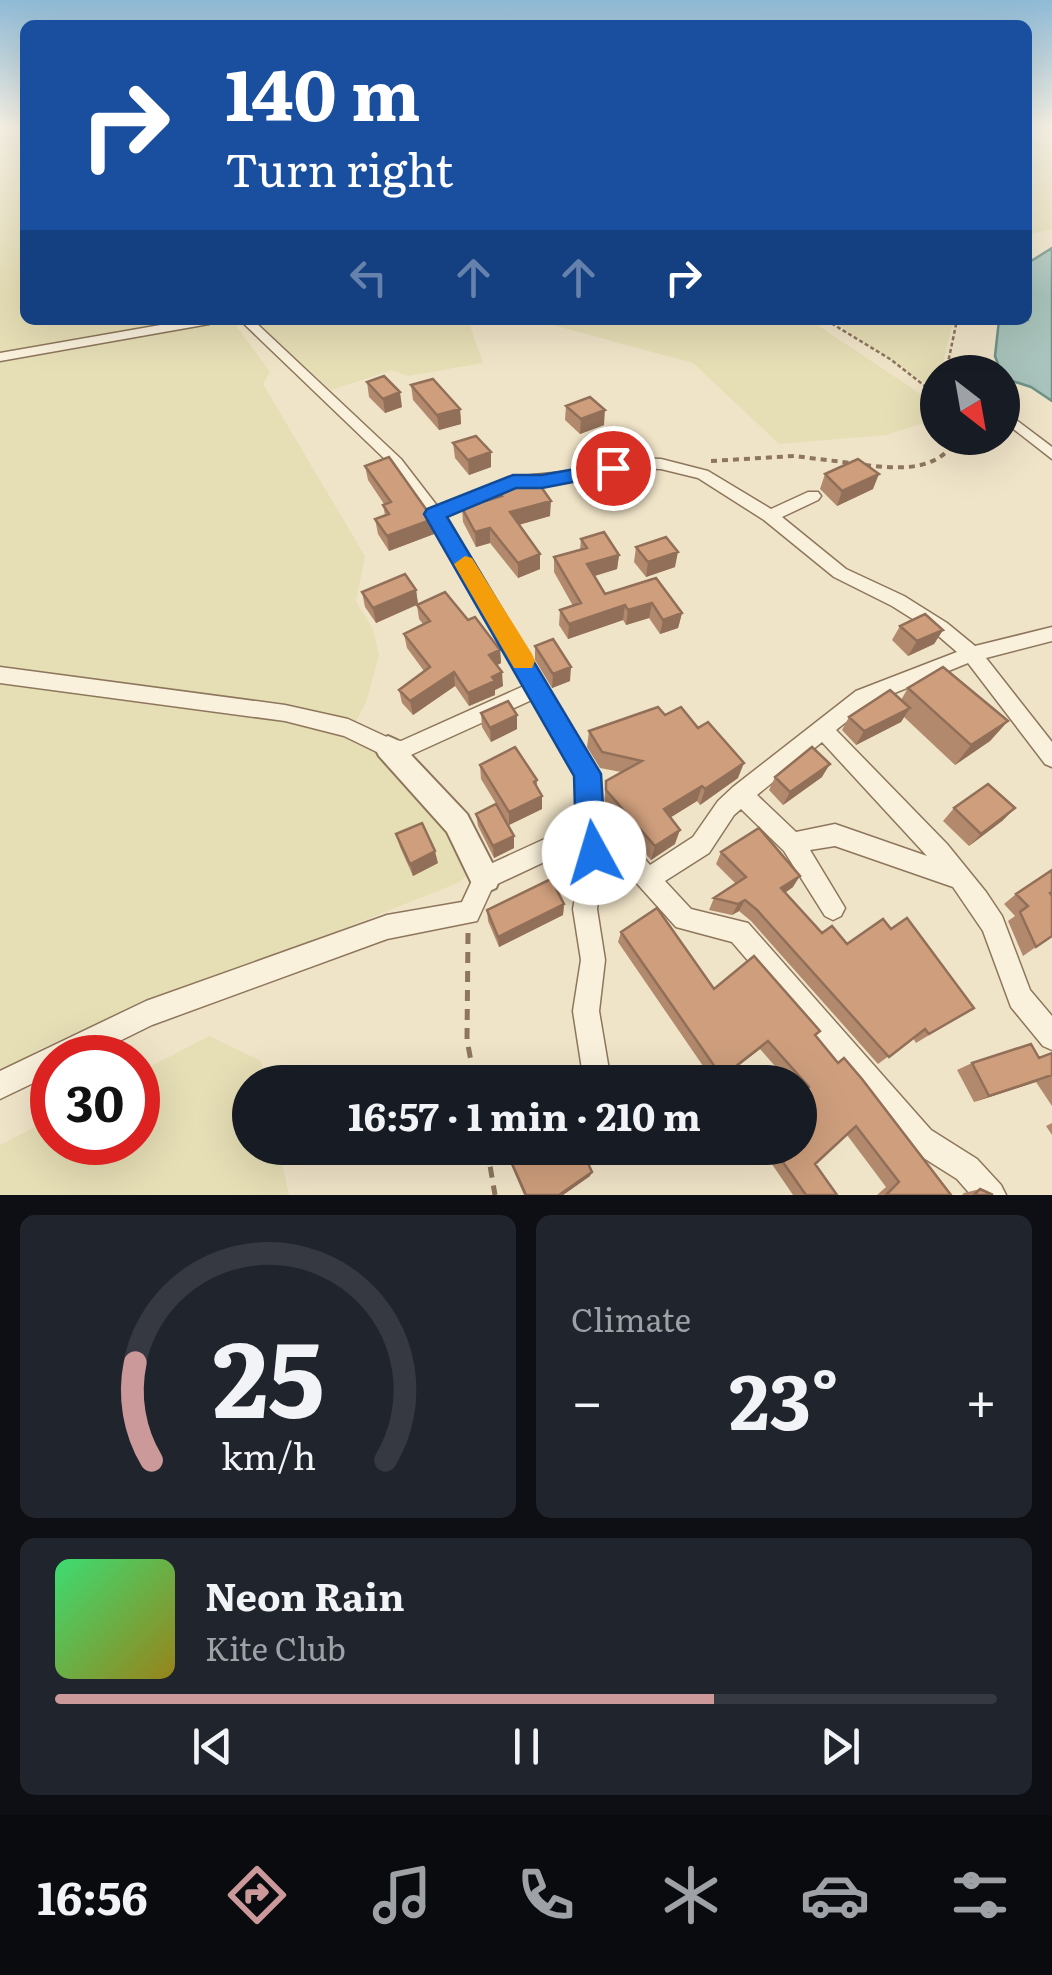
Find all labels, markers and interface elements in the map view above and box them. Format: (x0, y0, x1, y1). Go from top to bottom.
text: 140 m (225, 39, 420, 143)
icon: right (60, 60, 190, 190)
text: Turn right (225, 134, 453, 201)
icon: left (341, 250, 396, 305)
icon: ahead (446, 250, 501, 305)
icon: ahead (551, 250, 606, 305)
icon: right (656, 250, 711, 305)
north arrow (920, 355, 1020, 455)
map controls (920, 355, 1020, 455)
pin (571, 426, 656, 511)
icon: arrive (586, 441, 641, 496)
position arrow (542, 801, 646, 905)
speed limit sign: 30 (30, 1035, 160, 1165)
text: 16:57 · 1 min · 210 m (348, 1086, 701, 1143)
text: Climate (571, 1294, 691, 1342)
text: 25 (212, 1296, 324, 1450)
text: 23° (729, 1342, 839, 1453)
text: − (571, 1357, 603, 1439)
text: + (965, 1357, 997, 1439)
text: km/h (220, 1428, 316, 1481)
text: Neon Rain (205, 1566, 405, 1623)
text: Kite Club (205, 1623, 346, 1671)
icon: previous (185, 1719, 240, 1774)
icon: pause (499, 1719, 554, 1774)
icon: next (813, 1719, 868, 1774)
icon: directions (222, 1860, 292, 1930)
icon: music (367, 1860, 437, 1930)
icon: phone (511, 1860, 581, 1930)
icon: climate (656, 1860, 726, 1930)
icon: car (800, 1860, 870, 1930)
icon: filters (945, 1860, 1015, 1930)
text: 16:56 (37, 1862, 148, 1929)

